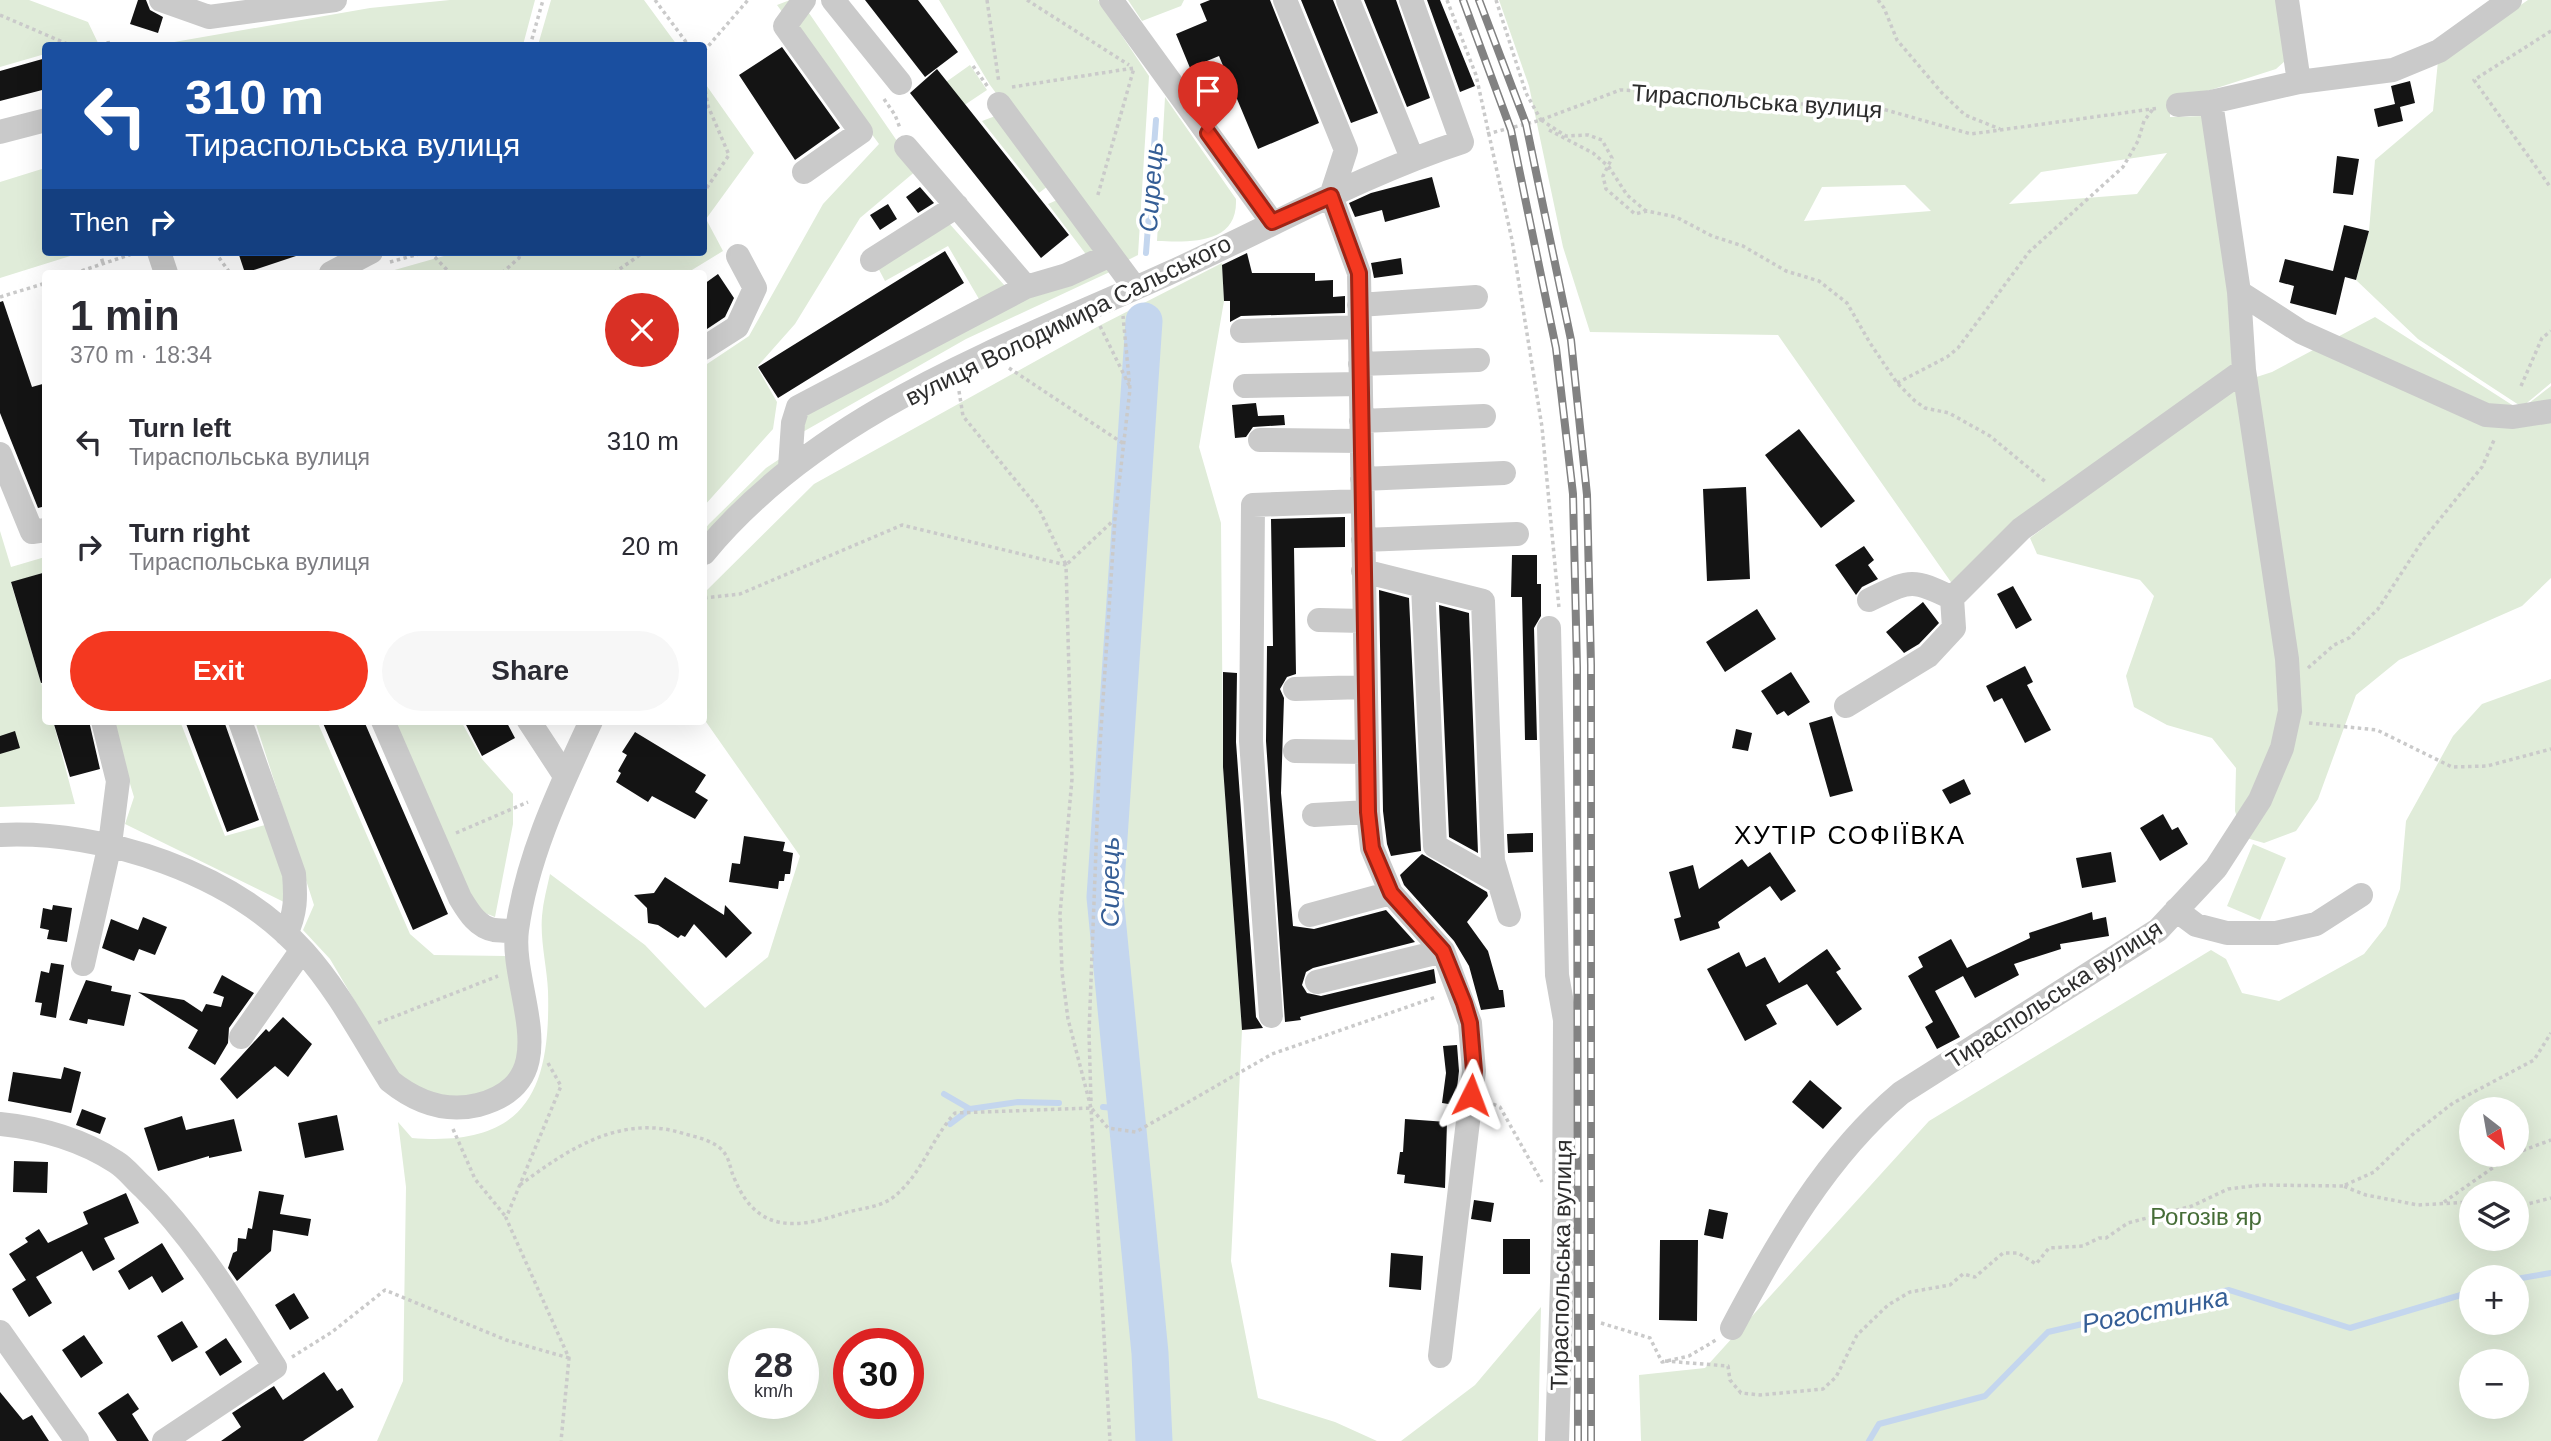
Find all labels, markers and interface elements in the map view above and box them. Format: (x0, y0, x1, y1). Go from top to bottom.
pin (1178, 61, 1238, 133)
icon: left (70, 70, 161, 161)
text: 310 m (185, 70, 324, 124)
icon: arrive (1189, 72, 1227, 110)
street label: Тираспольська вулиця (1631, 79, 1883, 123)
text: Тираспольська вулиця (185, 127, 520, 163)
water label: Сирець (1133, 141, 1169, 233)
icon: right (143, 203, 181, 241)
text: Then (70, 207, 129, 237)
street label: вулиця Володимира Сальського (901, 229, 1235, 411)
text: 1 min (70, 292, 180, 339)
button: close (605, 293, 679, 367)
text: 370 m · 18:34 (70, 342, 212, 368)
text: Turn left (129, 413, 231, 443)
icon: left (70, 423, 108, 461)
text: 310 m (607, 426, 679, 456)
text: Тираспольська вулиця (129, 444, 370, 470)
text: Turn right (129, 518, 250, 548)
icon: right (70, 528, 108, 566)
text: 20 m (621, 531, 679, 561)
text: Тираспольська вулиця (129, 549, 370, 575)
button: Exit (70, 631, 368, 711)
button: Share (382, 631, 679, 711)
district label: ХУТІР СОФІЇВКА (1734, 820, 1966, 850)
water label: Сирець (1095, 837, 1125, 927)
street label: Тираспольська вулиця (1941, 914, 2167, 1074)
position arrow (1434, 1058, 1508, 1132)
north arrow (2459, 1097, 2529, 1167)
map controls (2459, 1097, 2529, 1419)
street label: Тираспольська вулиця (1545, 1139, 1577, 1391)
button: layers (2459, 1181, 2529, 1251)
park label: Рогозів яр (2150, 1203, 2262, 1230)
button: + (2459, 1265, 2529, 1335)
water label: Рогостинка (2079, 1281, 2231, 1339)
speed limit sign: 30 (833, 1328, 924, 1419)
text: 28 (754, 1345, 793, 1384)
button: − (2459, 1349, 2529, 1419)
text: km/h (754, 1381, 793, 1401)

